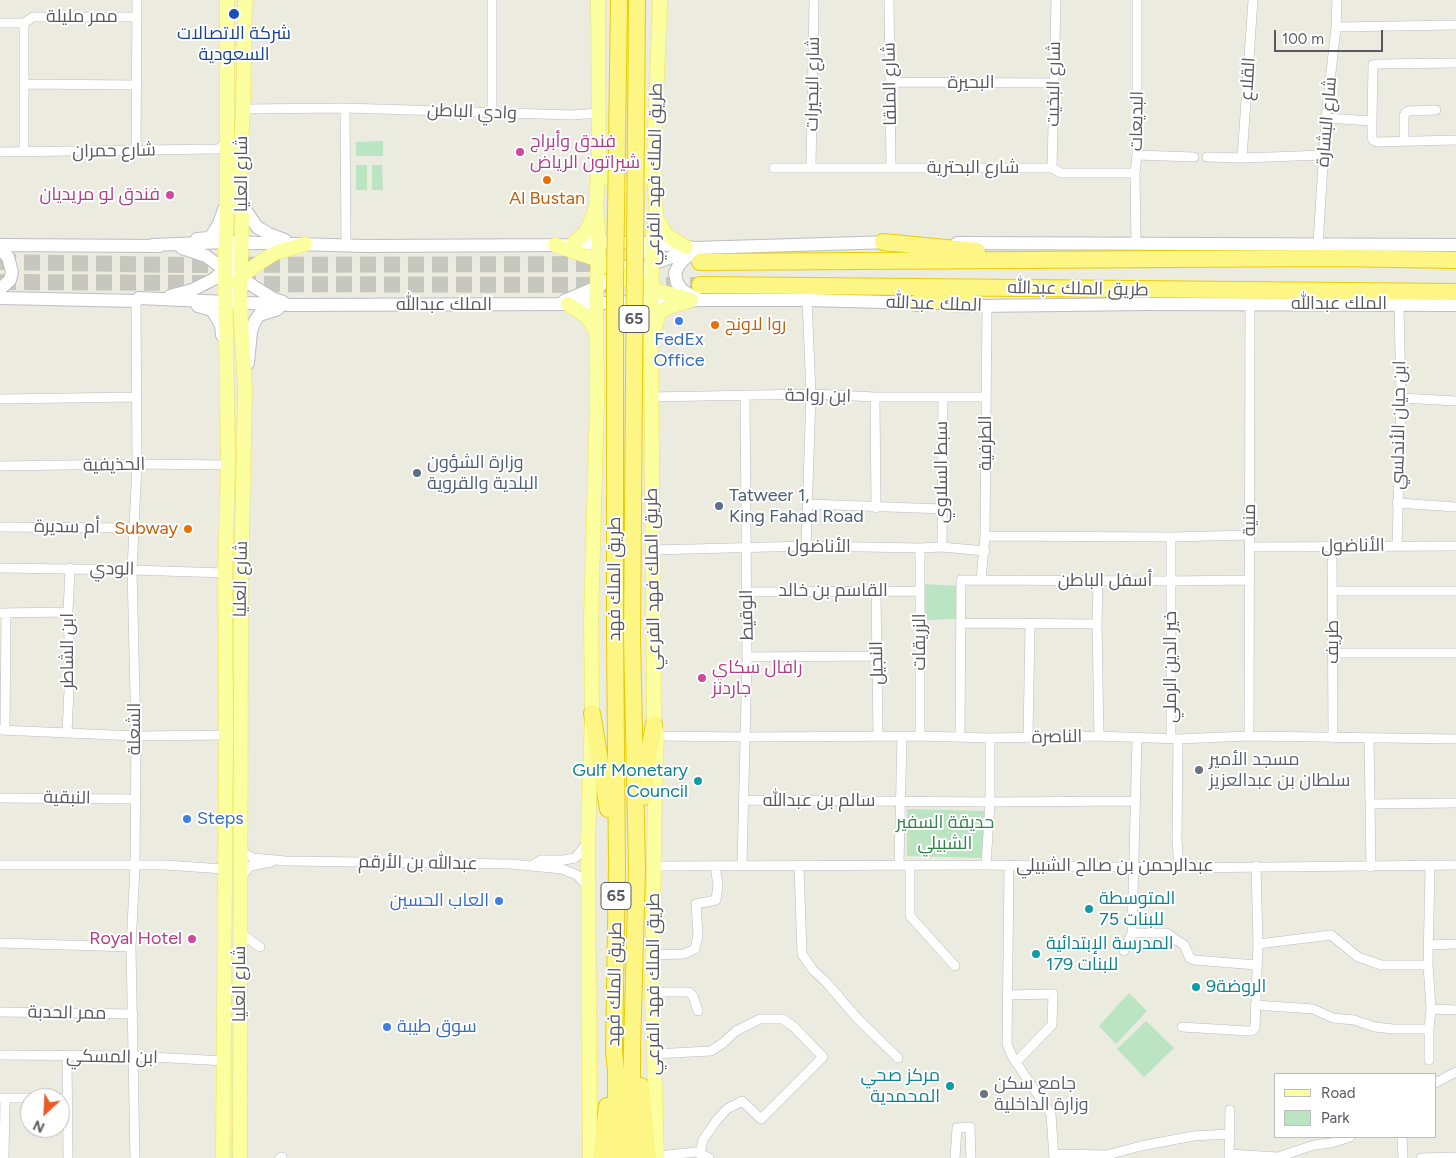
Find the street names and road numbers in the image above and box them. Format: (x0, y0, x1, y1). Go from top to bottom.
street label: ممر مليلة (46, 6, 118, 28)
street label: شارع البحيرات (801, 36, 825, 132)
street label: شارع البخيت (1042, 41, 1066, 127)
street label: شارع الملقا (878, 42, 902, 126)
street label: القلاع (1236, 57, 1260, 101)
street label: البحيرة (947, 72, 995, 94)
street label: شارع البشارة (1312, 76, 1342, 168)
street label: طريق الملك فهد الفرعي (643, 83, 667, 265)
street label: البديعات (1126, 91, 1148, 151)
street label: وادي الباطن (427, 100, 517, 124)
street label: شارع العليا (231, 136, 253, 212)
street label: شارع حمران (72, 139, 156, 163)
street label: شارع البحترية (927, 157, 1019, 179)
street label: طريق الملك عبدالله (1007, 277, 1149, 301)
street label: الملك عبدالله (886, 292, 982, 316)
street label: الملك عبدالله (1291, 293, 1387, 315)
street label: الملك عبدالله (396, 294, 492, 316)
road number: 65 (619, 306, 649, 332)
street label: ابن حيان الأندلسي (1387, 360, 1411, 490)
street label: ابن رواحة (785, 385, 851, 407)
street label: الطرفية (975, 415, 997, 471)
street label: سبط السلاوي (931, 421, 953, 523)
street label: الحذيفية (83, 454, 145, 476)
street label: طريق الملك فهد الفرعي (641, 488, 665, 670)
street label: منية (1239, 504, 1261, 536)
street label: أم سديرة (34, 516, 100, 538)
street label: طريق الملك فهد (604, 517, 626, 641)
street label: الأناضول (1321, 535, 1385, 557)
street label: الأناضول (787, 536, 851, 558)
street label: شارع العليا (230, 540, 252, 618)
street label: الودي (89, 558, 135, 580)
street label: أسفل الباطن (1058, 570, 1152, 592)
street label: القاسم بن خالد (778, 580, 888, 602)
street label: الوقيط (736, 589, 758, 641)
street label: خير الدين الرملي (1160, 611, 1182, 723)
street label: ابن الشاطر (57, 613, 79, 689)
street label: الزريقات (909, 613, 931, 671)
street label: طريف (1322, 620, 1344, 664)
street label: النجيل (866, 641, 888, 685)
street label: الشعلة (124, 703, 146, 755)
street label: الناصرة (1032, 726, 1082, 748)
street label: النبقية (43, 787, 91, 809)
street label: سالم بن عبدالله (763, 790, 875, 812)
street label: عبدالله بن الأرقم (358, 851, 478, 875)
street label: عبدالرحمن بن صالح الشبيلي (1016, 855, 1214, 877)
road number: 65 (601, 882, 631, 909)
street label: طريق الملك فهد الفرعي (643, 893, 665, 1075)
street label: طريق الملك فهد (603, 922, 627, 1046)
street label: شارع العليا (229, 946, 251, 1022)
street label: ممر الحدبة (27, 1002, 107, 1024)
street label: ابن المسكي (66, 1045, 158, 1069)

